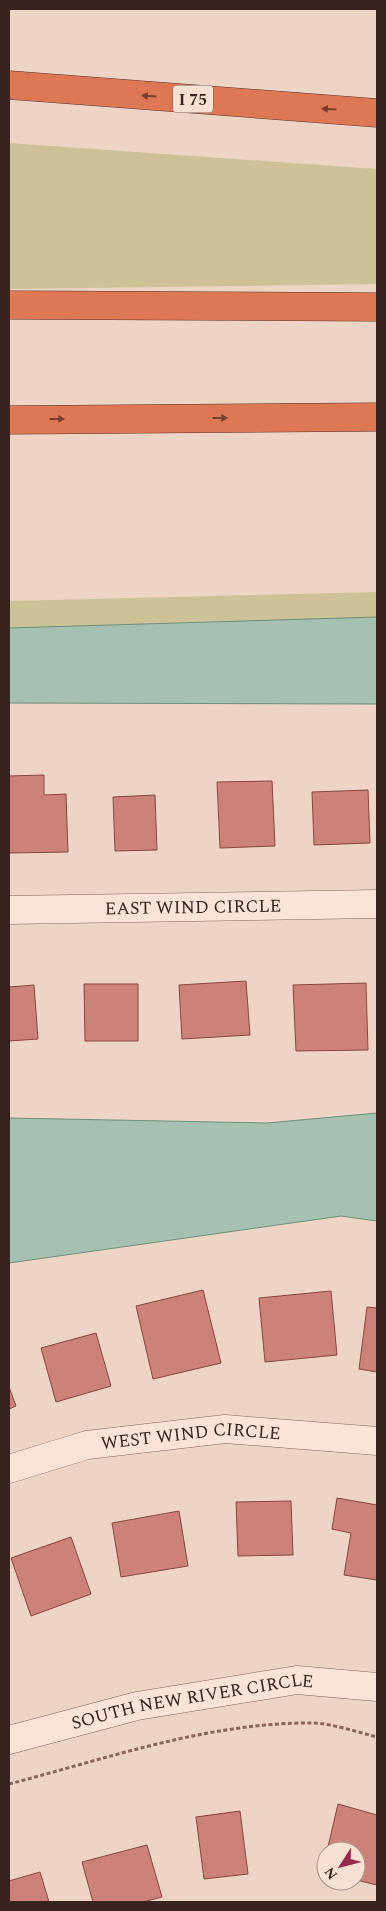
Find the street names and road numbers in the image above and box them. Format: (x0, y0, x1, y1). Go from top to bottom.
road number: I 75 (173, 86, 213, 112)
street label: EAST WIND CIRCLE (104, 893, 282, 922)
street label: WEST WIND CIRCLE (99, 1416, 282, 1457)
street label: SOUTH NEW RIVER CIRCLE (68, 1666, 315, 1737)

